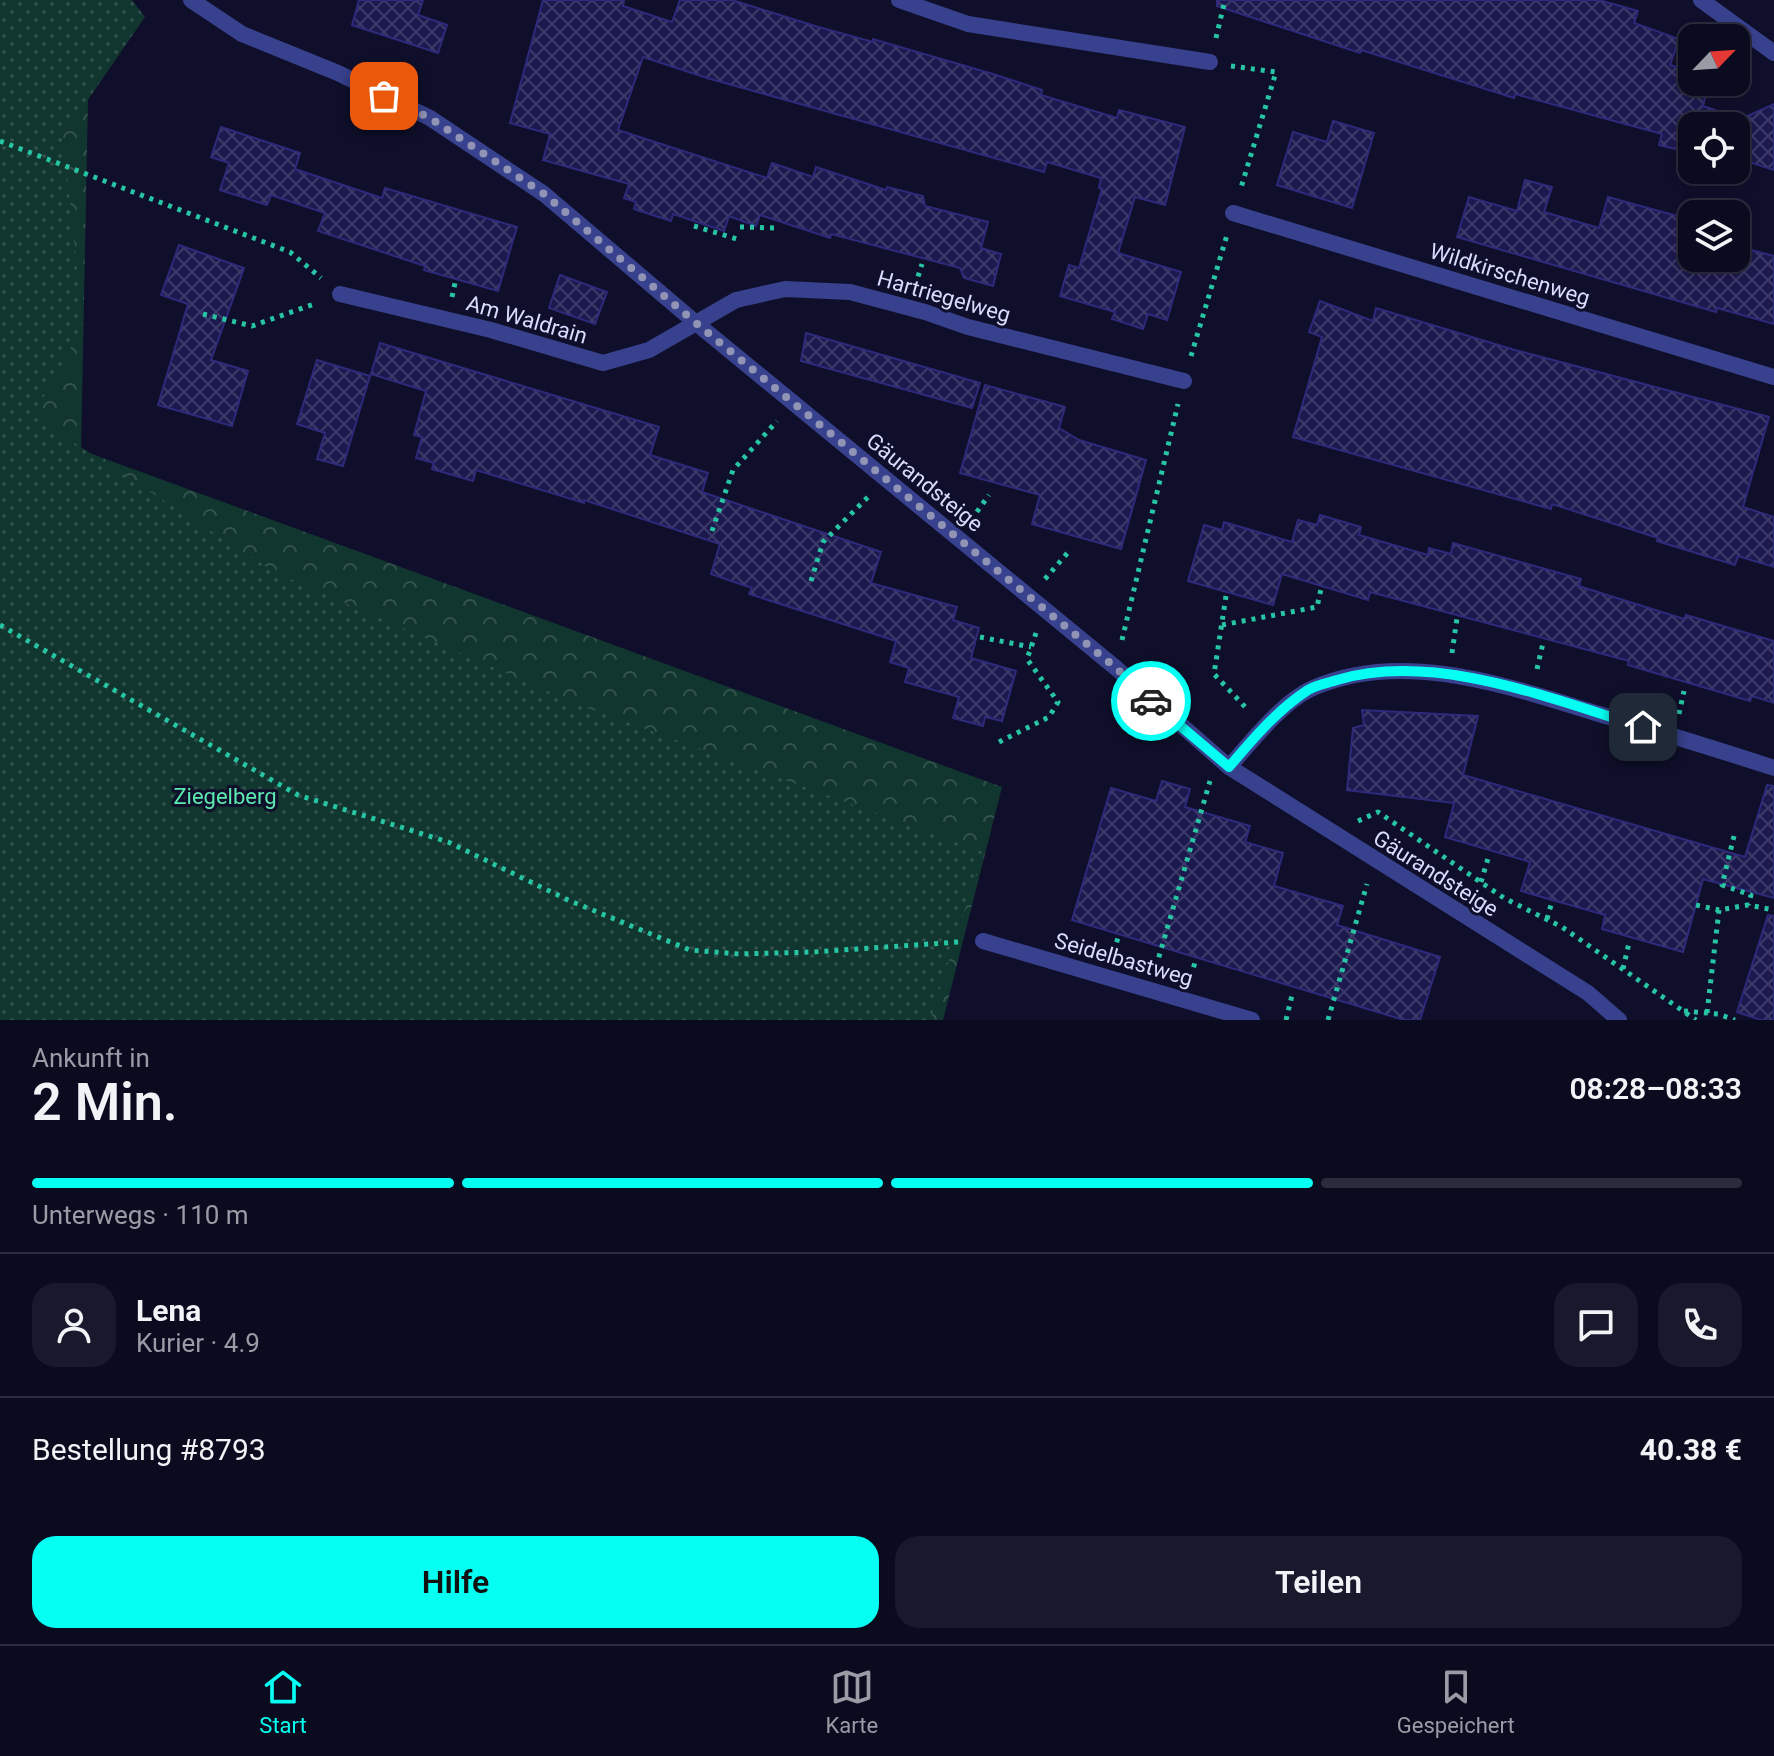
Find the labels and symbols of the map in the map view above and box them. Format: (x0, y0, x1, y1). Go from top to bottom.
north arrow (1678, 24, 1750, 96)
pin (350, 62, 418, 130)
street label: Wildkirschenweg (1427, 238, 1593, 311)
street label: Hartriegelweg (874, 266, 1013, 327)
street label: Am Waldrain (464, 290, 590, 349)
street label: Gäurandsteige (862, 428, 988, 537)
courier (1111, 661, 1191, 741)
pin (1609, 693, 1677, 761)
park label: Ziegelberg (173, 784, 277, 809)
street label: Gäurandsteige (1369, 825, 1503, 922)
street label: Seidelbastweg (1052, 928, 1196, 991)

